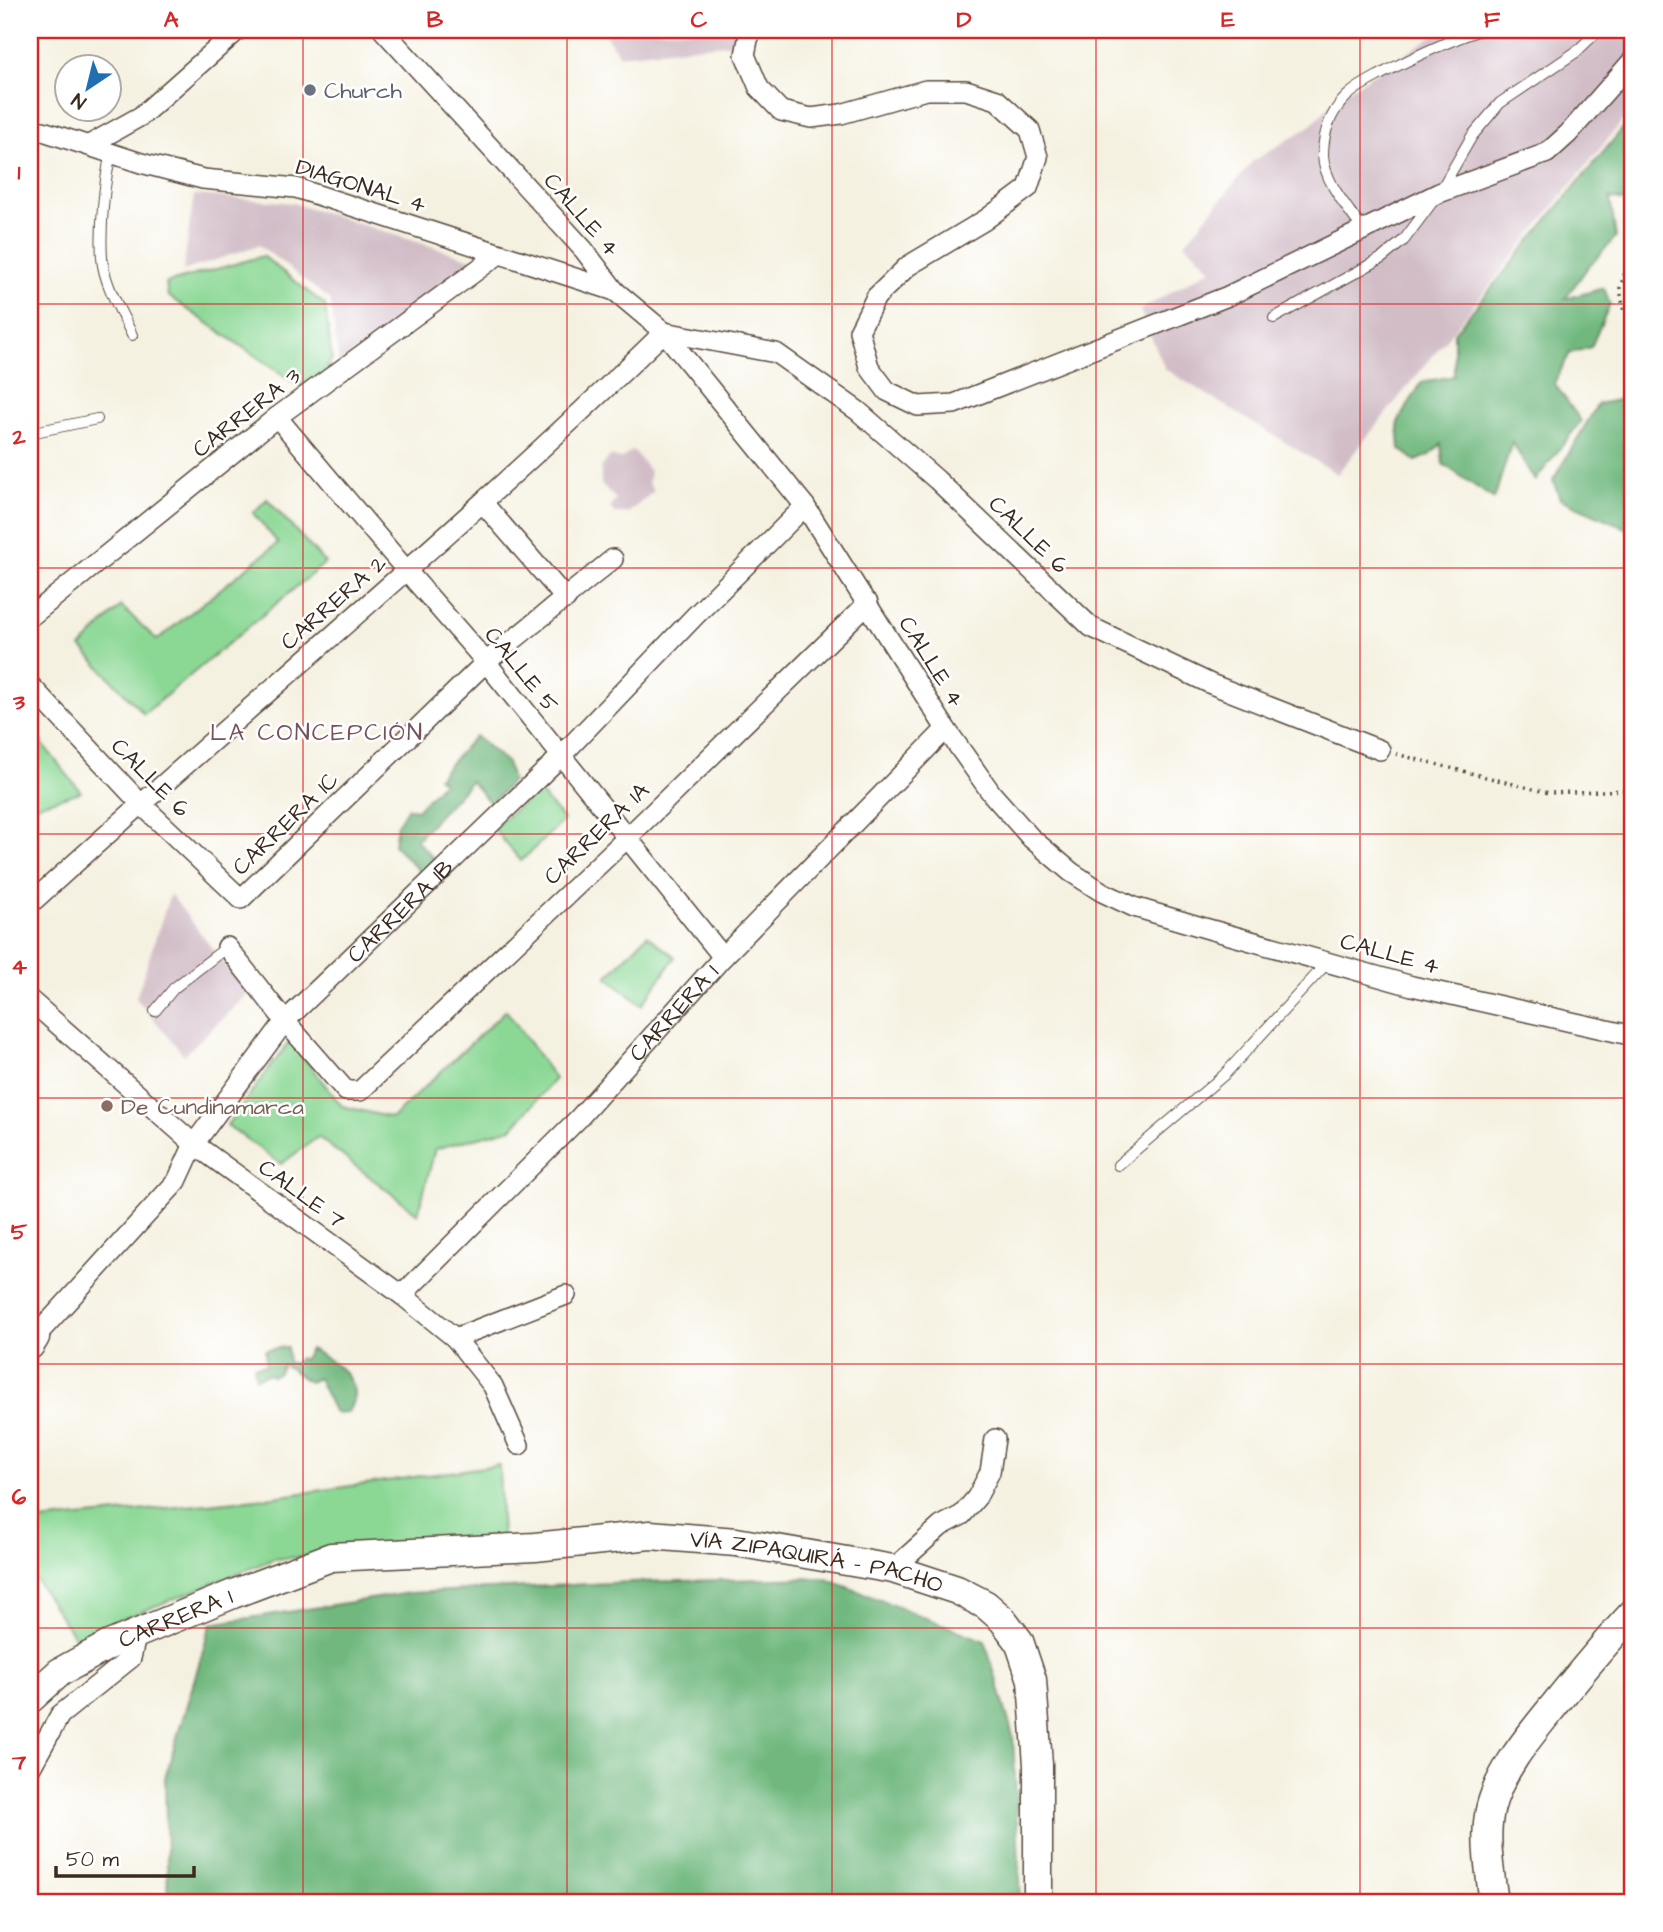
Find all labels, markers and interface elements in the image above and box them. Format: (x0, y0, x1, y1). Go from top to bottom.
text: A (164, 4, 179, 36)
text: B (427, 4, 444, 36)
text: C (691, 4, 708, 36)
text: D (957, 4, 972, 36)
text: E (1221, 4, 1235, 36)
text: F (1484, 4, 1501, 36)
north arrow (52, 52, 122, 122)
place label: Church (324, 75, 403, 107)
marker: Church (302, 82, 318, 98)
text: N (66, 86, 92, 115)
street label: DIAGONAL 4 (292, 151, 430, 221)
text: 1 (18, 156, 21, 188)
street label: CALLE 4 (536, 166, 627, 264)
street label: CARRERA 3 (186, 360, 308, 465)
text: 2 (11, 421, 26, 453)
street label: CALLE 6 (981, 488, 1075, 581)
street label: CARRERA 2 (274, 548, 394, 658)
street label: CALLE 4 (891, 610, 972, 713)
street label: CALLE 5 (477, 620, 566, 719)
text: 3 (12, 686, 25, 718)
district label: LA CONCEPCIÓN (210, 716, 424, 750)
street label: CALLE 6 (104, 731, 197, 824)
street label: CARRERA 1C (225, 765, 346, 883)
street label: CARRERA 1A (537, 775, 657, 892)
street label: CARRERA 1B (340, 852, 461, 970)
street label: CALLE 4 (1337, 925, 1443, 983)
text: 4 (11, 951, 27, 983)
street label: CARRERA 1 (622, 957, 726, 1069)
place label: De Cundinamarca (121, 1091, 304, 1123)
marker: De Cundinamarca (99, 1098, 115, 1114)
street label: CALLE 7 (252, 1152, 351, 1236)
text: 5 (11, 1216, 28, 1248)
text: 6 (12, 1481, 27, 1513)
street label: VÍA ZIPAQUIRÁ - PACHO (689, 1523, 947, 1601)
street label: CARRERA 1 (114, 1581, 238, 1656)
text: 7 (11, 1746, 27, 1778)
scale bar (56, 1834, 194, 1878)
text: 50 m (66, 1845, 120, 1874)

